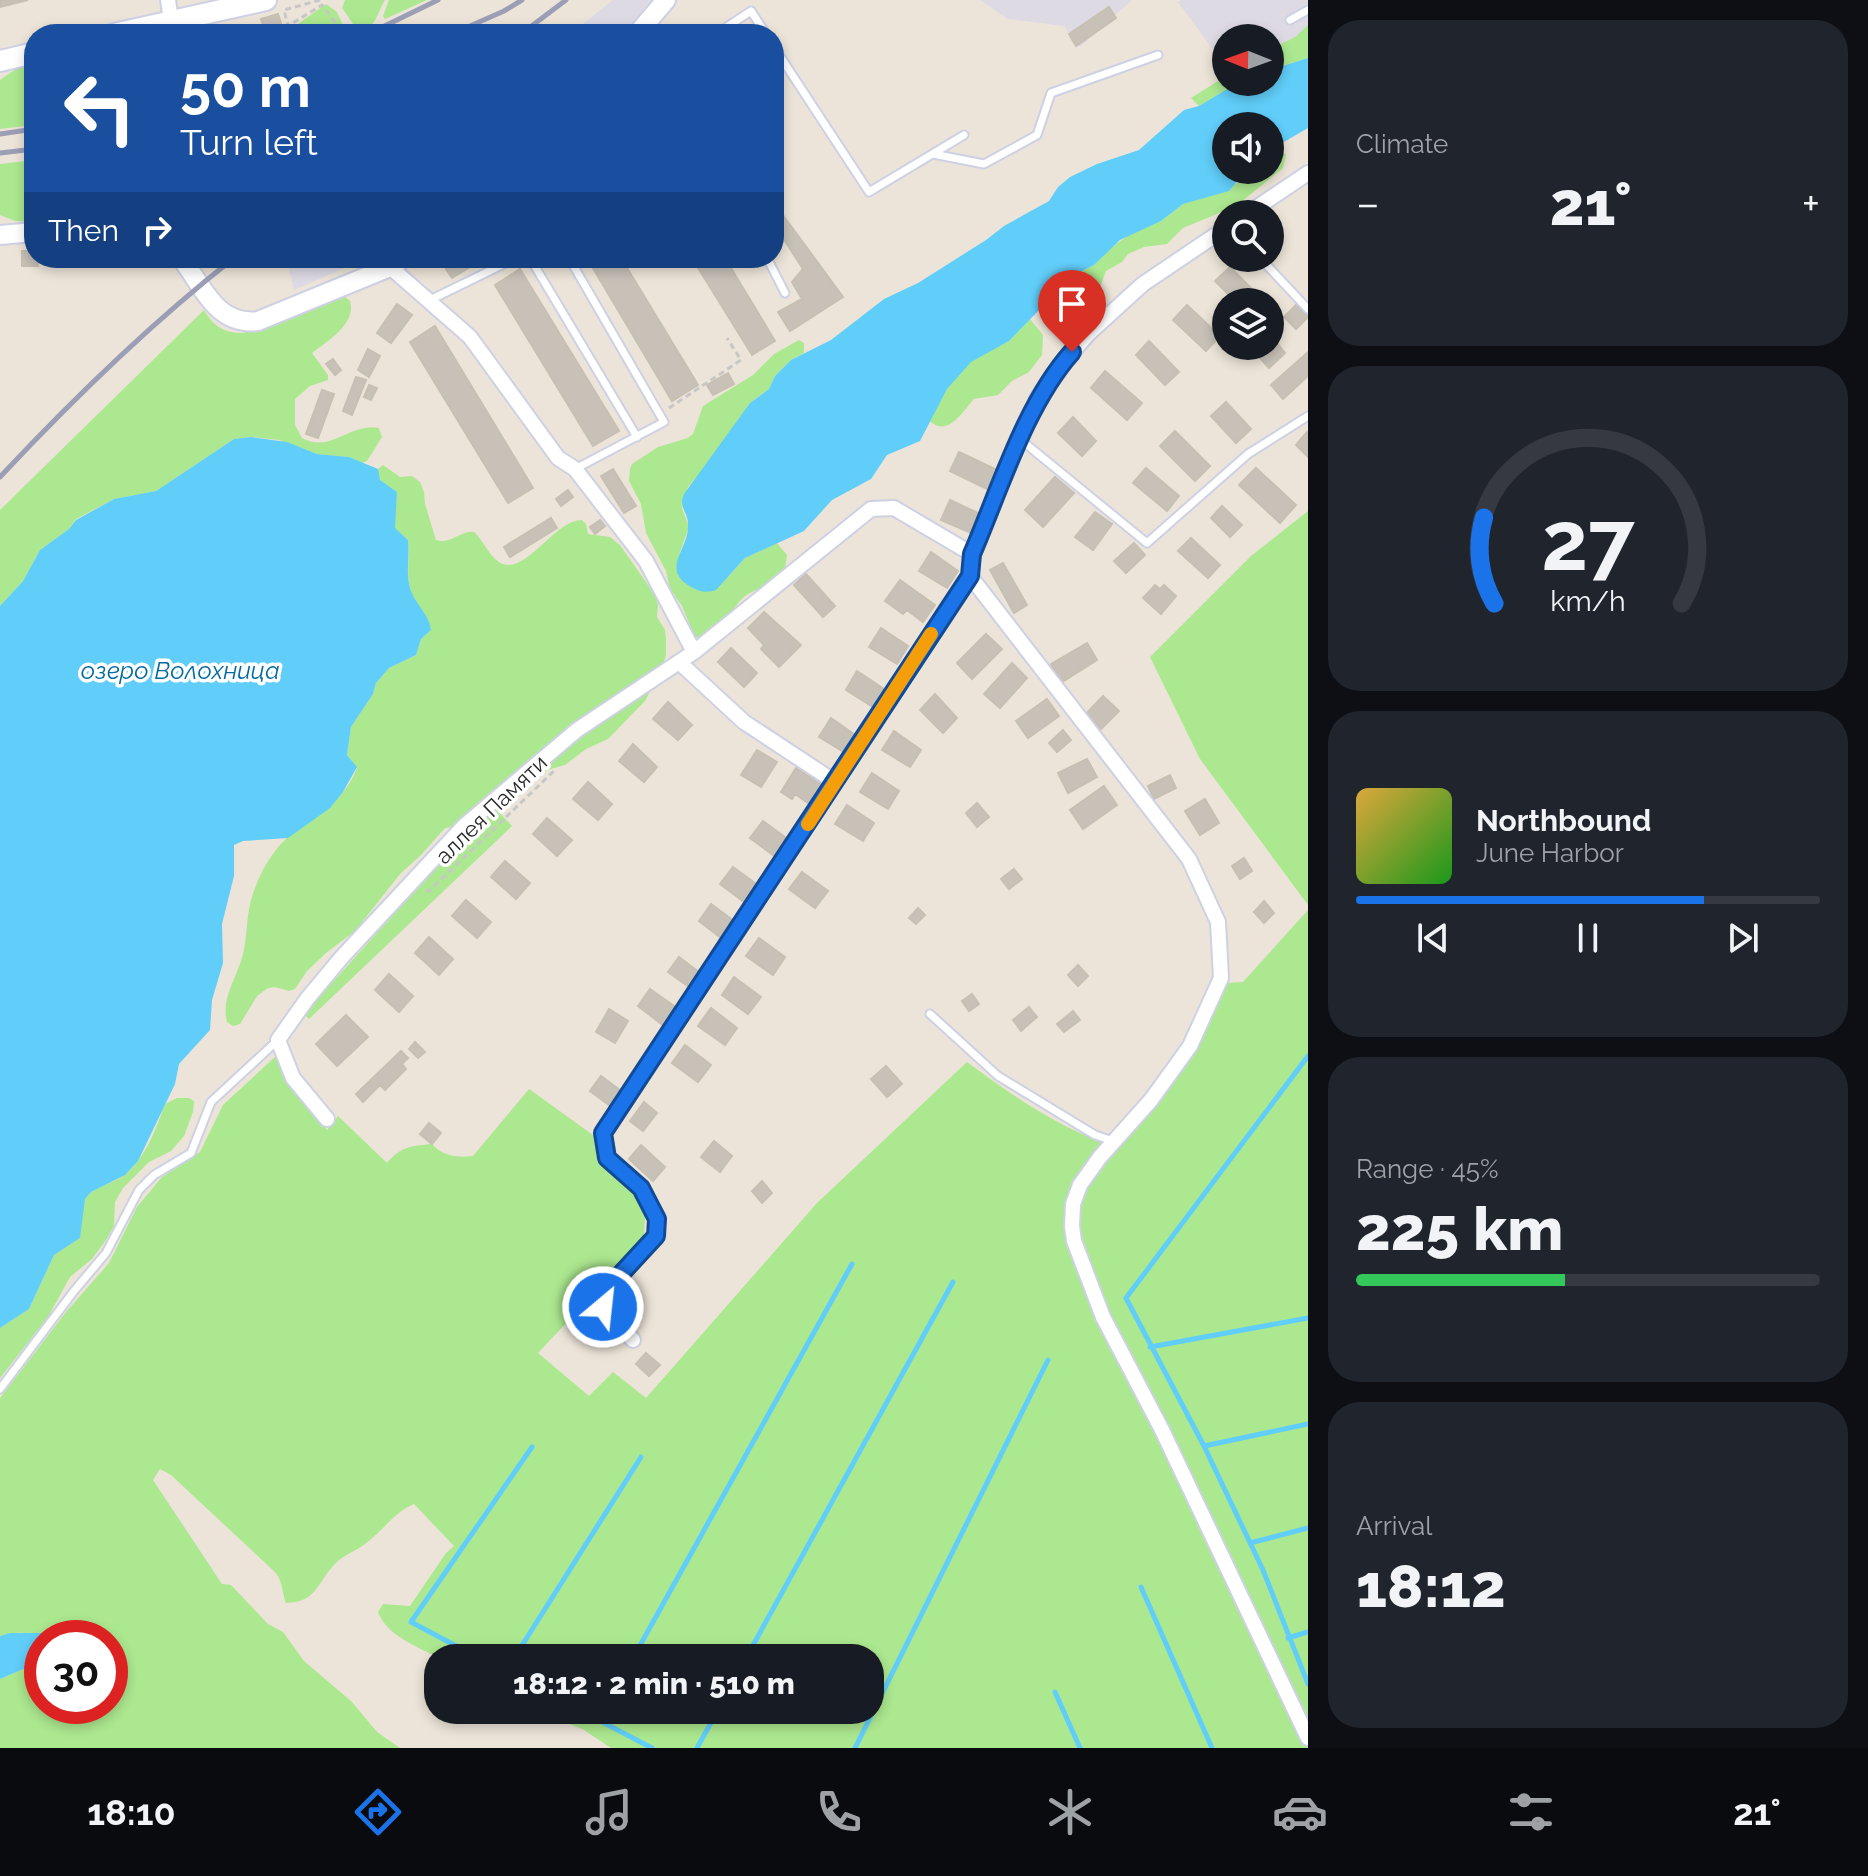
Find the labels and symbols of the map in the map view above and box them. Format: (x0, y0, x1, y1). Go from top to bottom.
north arrow (1212, 24, 1284, 96)
pin (1038, 270, 1106, 352)
water label: озеро Волохница (80, 656, 280, 685)
street label: аллея Памяти (430, 749, 552, 869)
position arrow (561, 1265, 645, 1349)
speed limit sign: 30 (24, 1620, 128, 1724)

